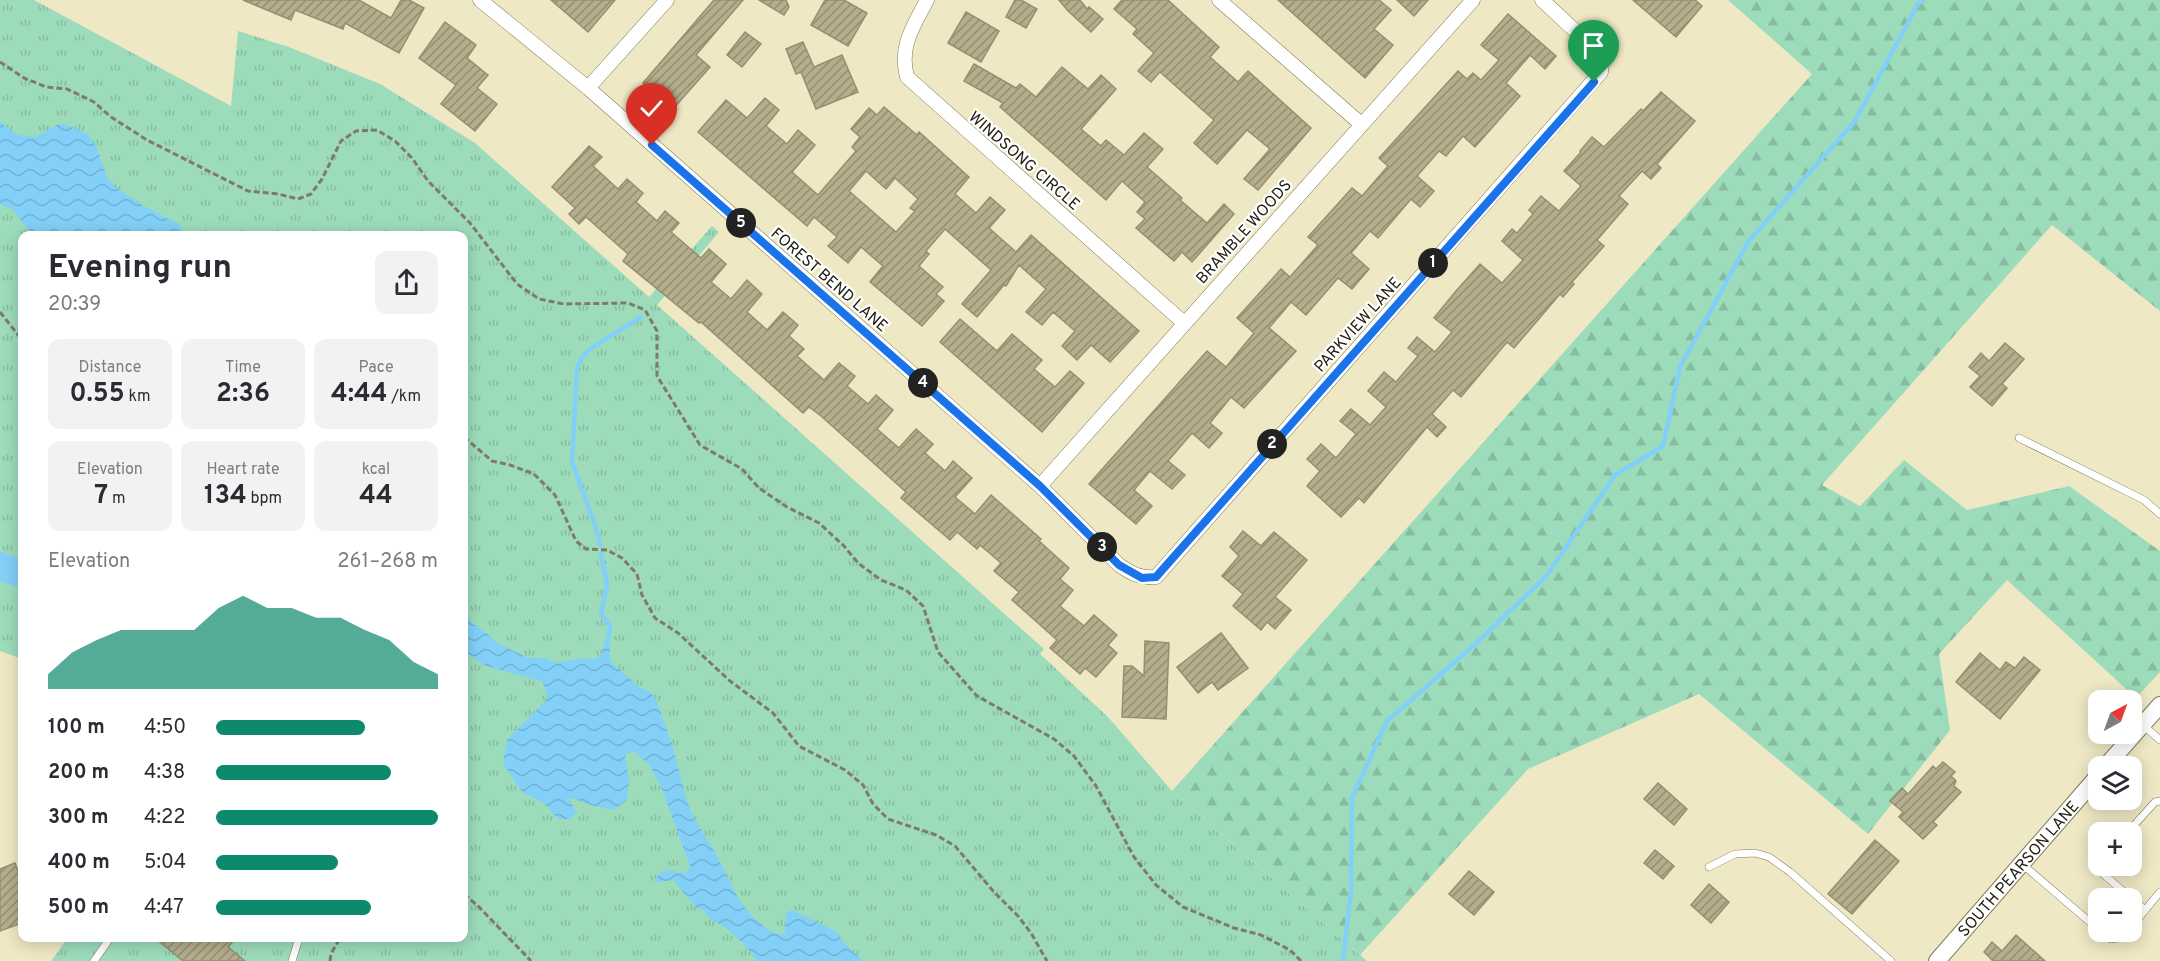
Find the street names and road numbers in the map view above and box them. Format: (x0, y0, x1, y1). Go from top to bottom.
street label: WINDSONG CIRCLE (964, 108, 1083, 215)
street label: BRAMBLE WOODS (1192, 176, 1297, 289)
street label: FOREST BEND LANE (766, 224, 891, 337)
street label: PARKVIEW LANE (1311, 274, 1406, 377)
street label: SOUTH PEARSON LANE (1955, 797, 2084, 942)

